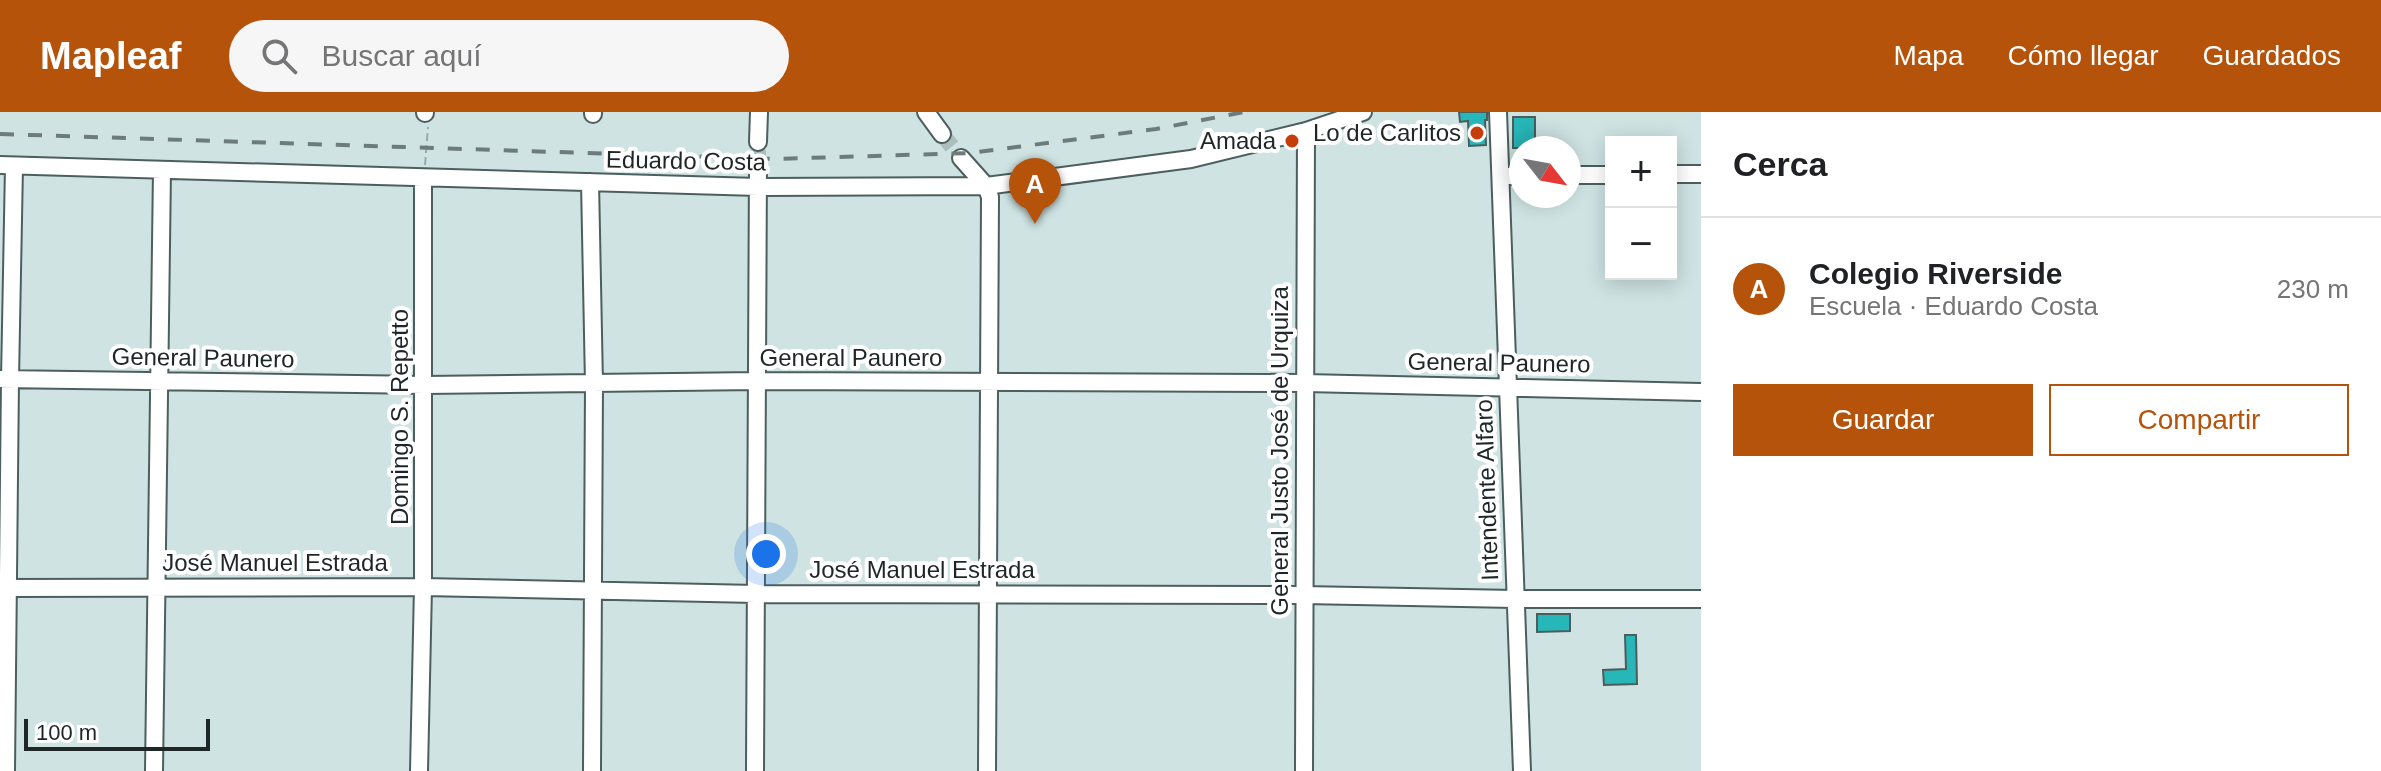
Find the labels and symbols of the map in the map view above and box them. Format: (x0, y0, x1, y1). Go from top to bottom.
place label: Lo de Carlitos (1313, 119, 1461, 146)
marker: Lo de Carlitos (1468, 124, 1486, 142)
place label: Amada (1200, 127, 1277, 154)
marker: Amada (1283, 132, 1301, 150)
north arrow (1509, 136, 1581, 208)
street label: Eduardo Costa (606, 146, 767, 175)
pin: A (1009, 158, 1061, 224)
street label: General Justo José de Urquiza (1266, 286, 1293, 616)
street label: Domingo S. Repetto (386, 309, 413, 525)
street label: General Paunero (111, 342, 295, 373)
street label: General Paunero (760, 344, 942, 371)
street label: General Paunero (1407, 347, 1591, 378)
street label: Intendente Alfaro (1470, 399, 1503, 581)
your location (746, 534, 786, 574)
street label: José Manuel Estrada (162, 549, 388, 576)
street label: José Manuel Estrada (809, 556, 1035, 583)
scale bar (24, 715, 210, 751)

